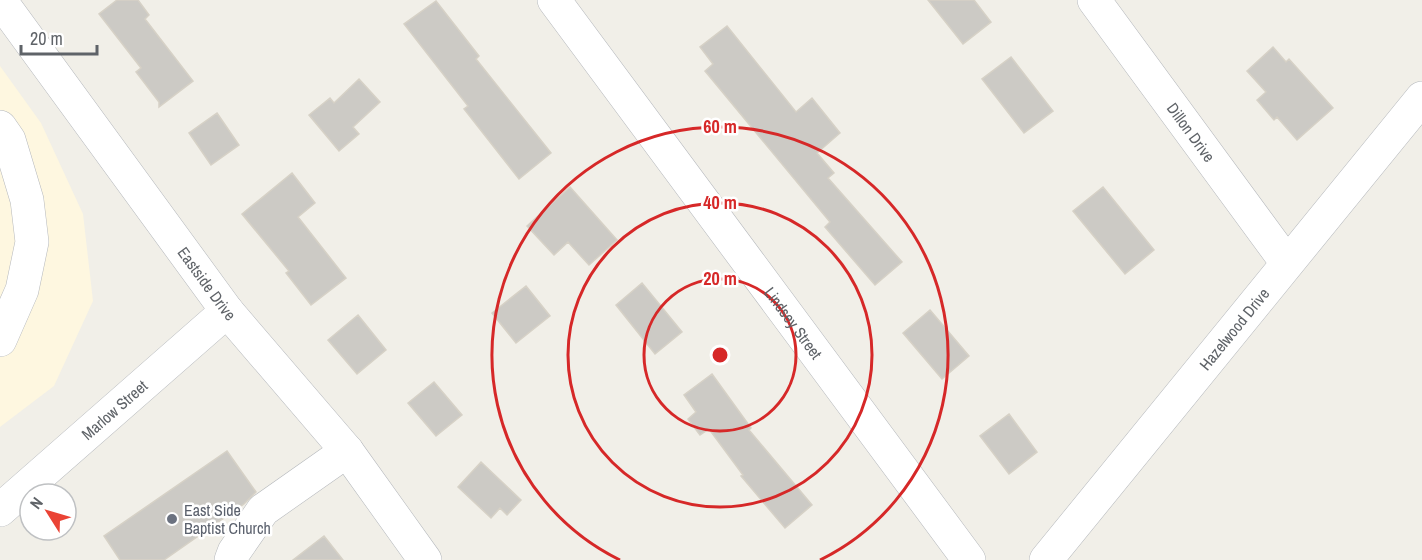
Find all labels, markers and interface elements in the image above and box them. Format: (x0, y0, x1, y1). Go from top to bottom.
scale bar (21, 18, 98, 56)
text: 20 m (30, 26, 63, 51)
street label: Dillon Drive (1162, 98, 1220, 166)
text: 60 m (703, 114, 737, 139)
text: 40 m (703, 190, 737, 215)
street label: Eastside Drive (173, 242, 241, 325)
text: 20 m (703, 266, 737, 291)
street label: Lindsey Street (759, 282, 828, 364)
street label: Hazelwood Drive (1194, 283, 1274, 375)
centre of rings (710, 345, 730, 365)
street label: Marlow Street (77, 375, 152, 445)
north arrow (18, 482, 78, 542)
text: N (24, 493, 48, 513)
place label: East Side Baptist Church (184, 499, 271, 539)
marker: East Side Baptist Church (165, 512, 179, 526)

